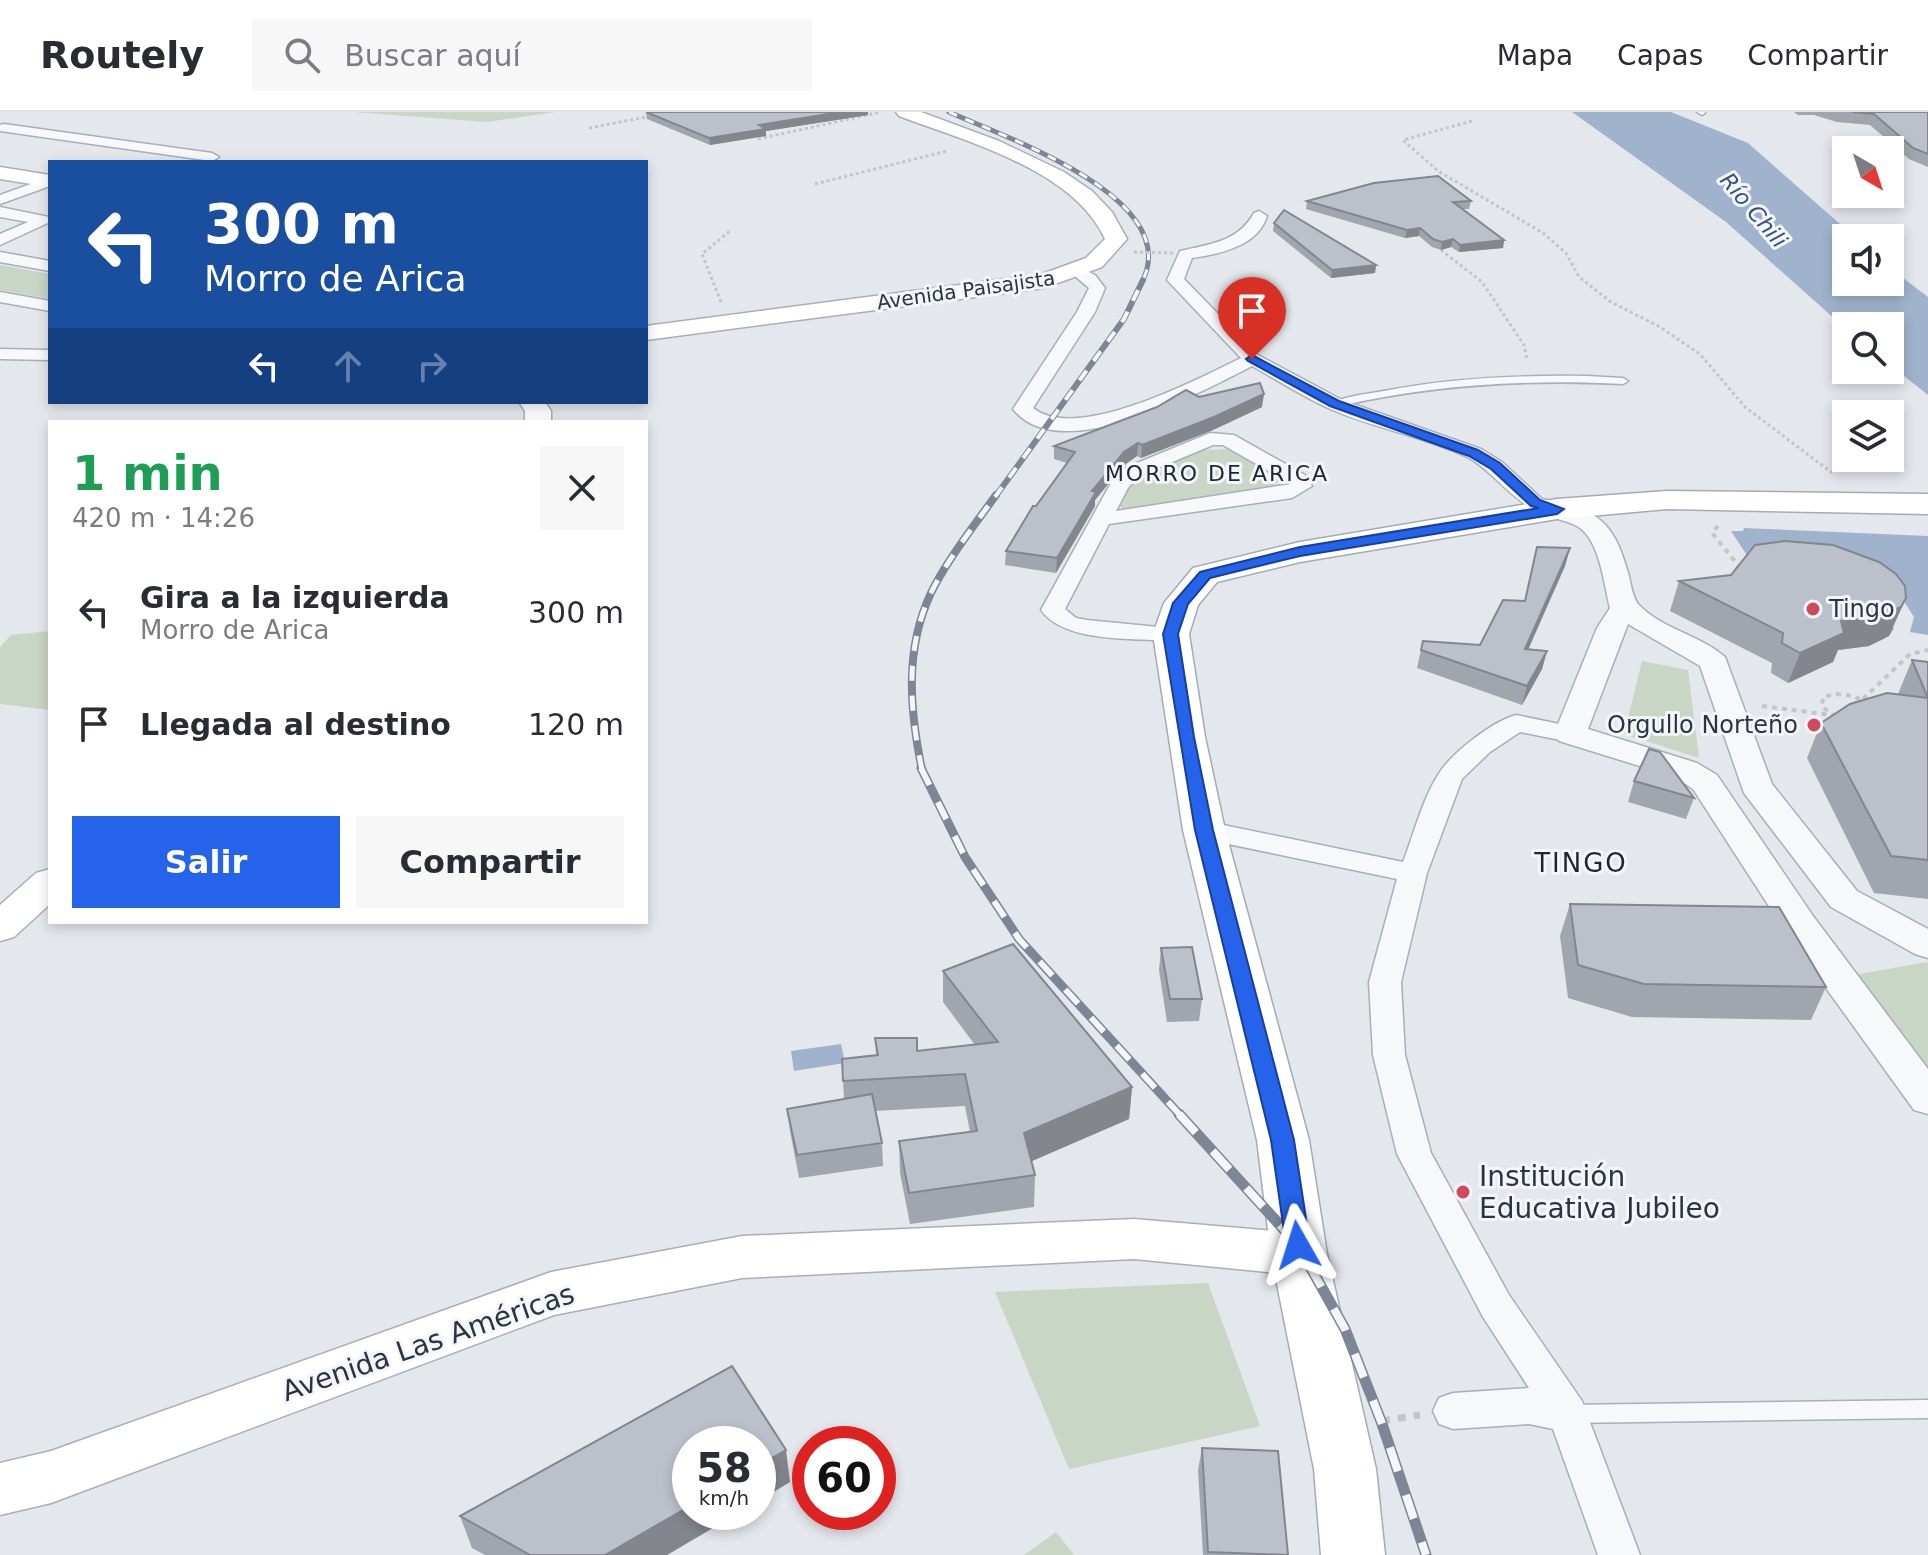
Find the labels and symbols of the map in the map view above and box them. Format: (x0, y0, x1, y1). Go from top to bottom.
north arrow (1832, 136, 1904, 208)
water label: Río Chili (1715, 168, 1792, 253)
street label: Avenida Paisajista (875, 266, 1057, 314)
pin (1218, 277, 1286, 359)
district label: MORRO DE ARICA (1105, 461, 1329, 486)
place label: Tingo (1828, 595, 1895, 623)
marker: Tingo (1804, 600, 1822, 618)
place label: Orgullo Norteño (1607, 711, 1798, 739)
marker: Orgullo Norteño (1805, 716, 1823, 734)
district label: TINGO (1533, 848, 1628, 878)
place label: Institución Educativa Jubileo (1479, 1160, 1720, 1225)
marker: Institución Educativa Jubileo (1454, 1183, 1472, 1201)
position arrow (1256, 1203, 1340, 1287)
street label: Avenida Las Américas (278, 1277, 579, 1408)
speed limit sign: 60 (792, 1426, 896, 1530)

